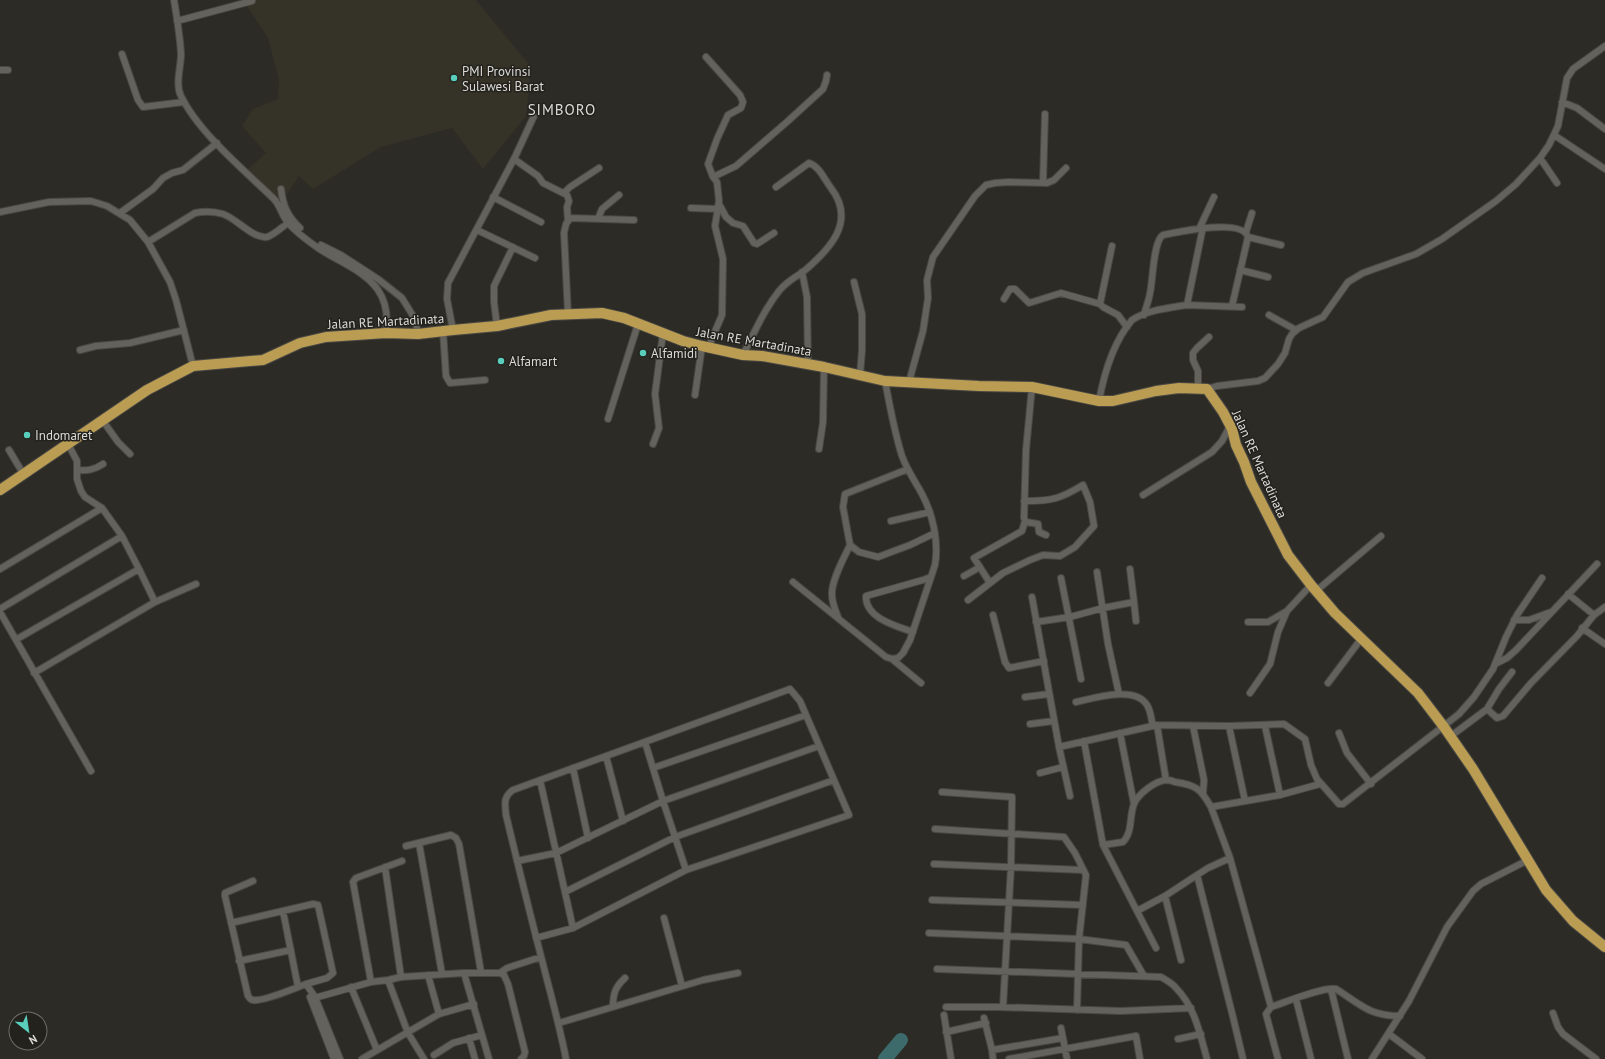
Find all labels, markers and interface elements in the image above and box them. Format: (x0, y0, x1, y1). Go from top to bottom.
place label: PMI Provinsi Sulawesi Barat (462, 63, 545, 95)
marker: PMI Provinsi Sulawesi Barat (449, 73, 459, 83)
district label: SIMBORO (528, 100, 596, 119)
street label: Jalan RE Martadinata (326, 310, 445, 333)
street label: Jalan RE Martadinata (694, 323, 813, 360)
place label: Alfamidi (651, 345, 698, 362)
marker: Alfamidi (638, 348, 648, 358)
place label: Alfamart (509, 353, 558, 370)
marker: Alfamart (496, 356, 506, 366)
street label: Jalan RE Martadinata (1228, 407, 1291, 521)
place label: Indomaret (35, 427, 93, 444)
marker: Indomaret (22, 430, 32, 440)
north arrow (8, 1011, 48, 1051)
text: N (26, 1032, 40, 1048)

